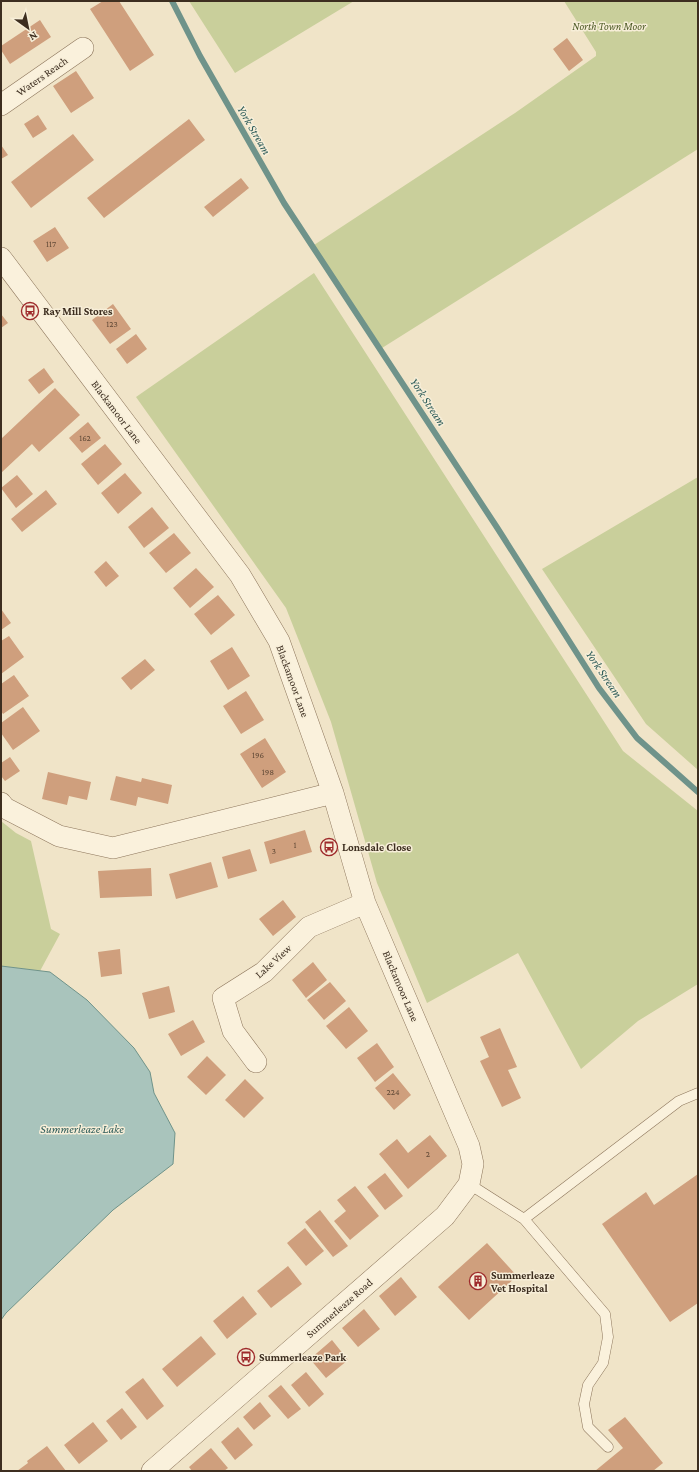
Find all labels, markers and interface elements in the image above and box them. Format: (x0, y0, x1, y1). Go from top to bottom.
north arrow (8, 8, 48, 48)
park label: North Town Moor (572, 20, 647, 32)
text: N (27, 29, 40, 44)
street label: Waters Reach (14, 54, 70, 98)
water label: York Stream (234, 103, 274, 157)
house number: 117 (46, 239, 56, 249)
bus stop icon: Ray Mill Stores (20, 301, 40, 321)
place label: Ray Mill Stores (43, 305, 113, 317)
house number: 123 (106, 319, 118, 329)
water label: York Stream (407, 375, 449, 429)
street label: Blackamoor Lane (89, 378, 145, 446)
house number: 162 (79, 433, 91, 443)
street label: Blackamoor Lane (274, 643, 312, 719)
water label: York Stream (583, 648, 625, 701)
house number: 196 (252, 750, 264, 760)
house number: 198 (262, 767, 274, 777)
bus stop icon: Lonsdale Close (319, 837, 339, 857)
house number: 1 (294, 840, 297, 850)
place label: Lonsdale Close (342, 841, 411, 853)
house number: 3 (272, 846, 276, 856)
street label: Lake View (252, 941, 294, 980)
street label: Blackamoor Lane (381, 949, 421, 1023)
house number: 224 (386, 1087, 400, 1097)
water label: Summerleaze Lake (40, 1122, 124, 1136)
house number: 2 (426, 1149, 430, 1159)
place label: Summerleaze Vet Hospital (490, 1269, 555, 1294)
building icon: Summerleaze Vet Hospital (468, 1271, 488, 1291)
street label: Summerleaze Road (303, 1276, 375, 1340)
bus stop icon: Summerleaze Park (236, 1347, 256, 1367)
place label: Summerleaze Park (259, 1351, 347, 1363)

